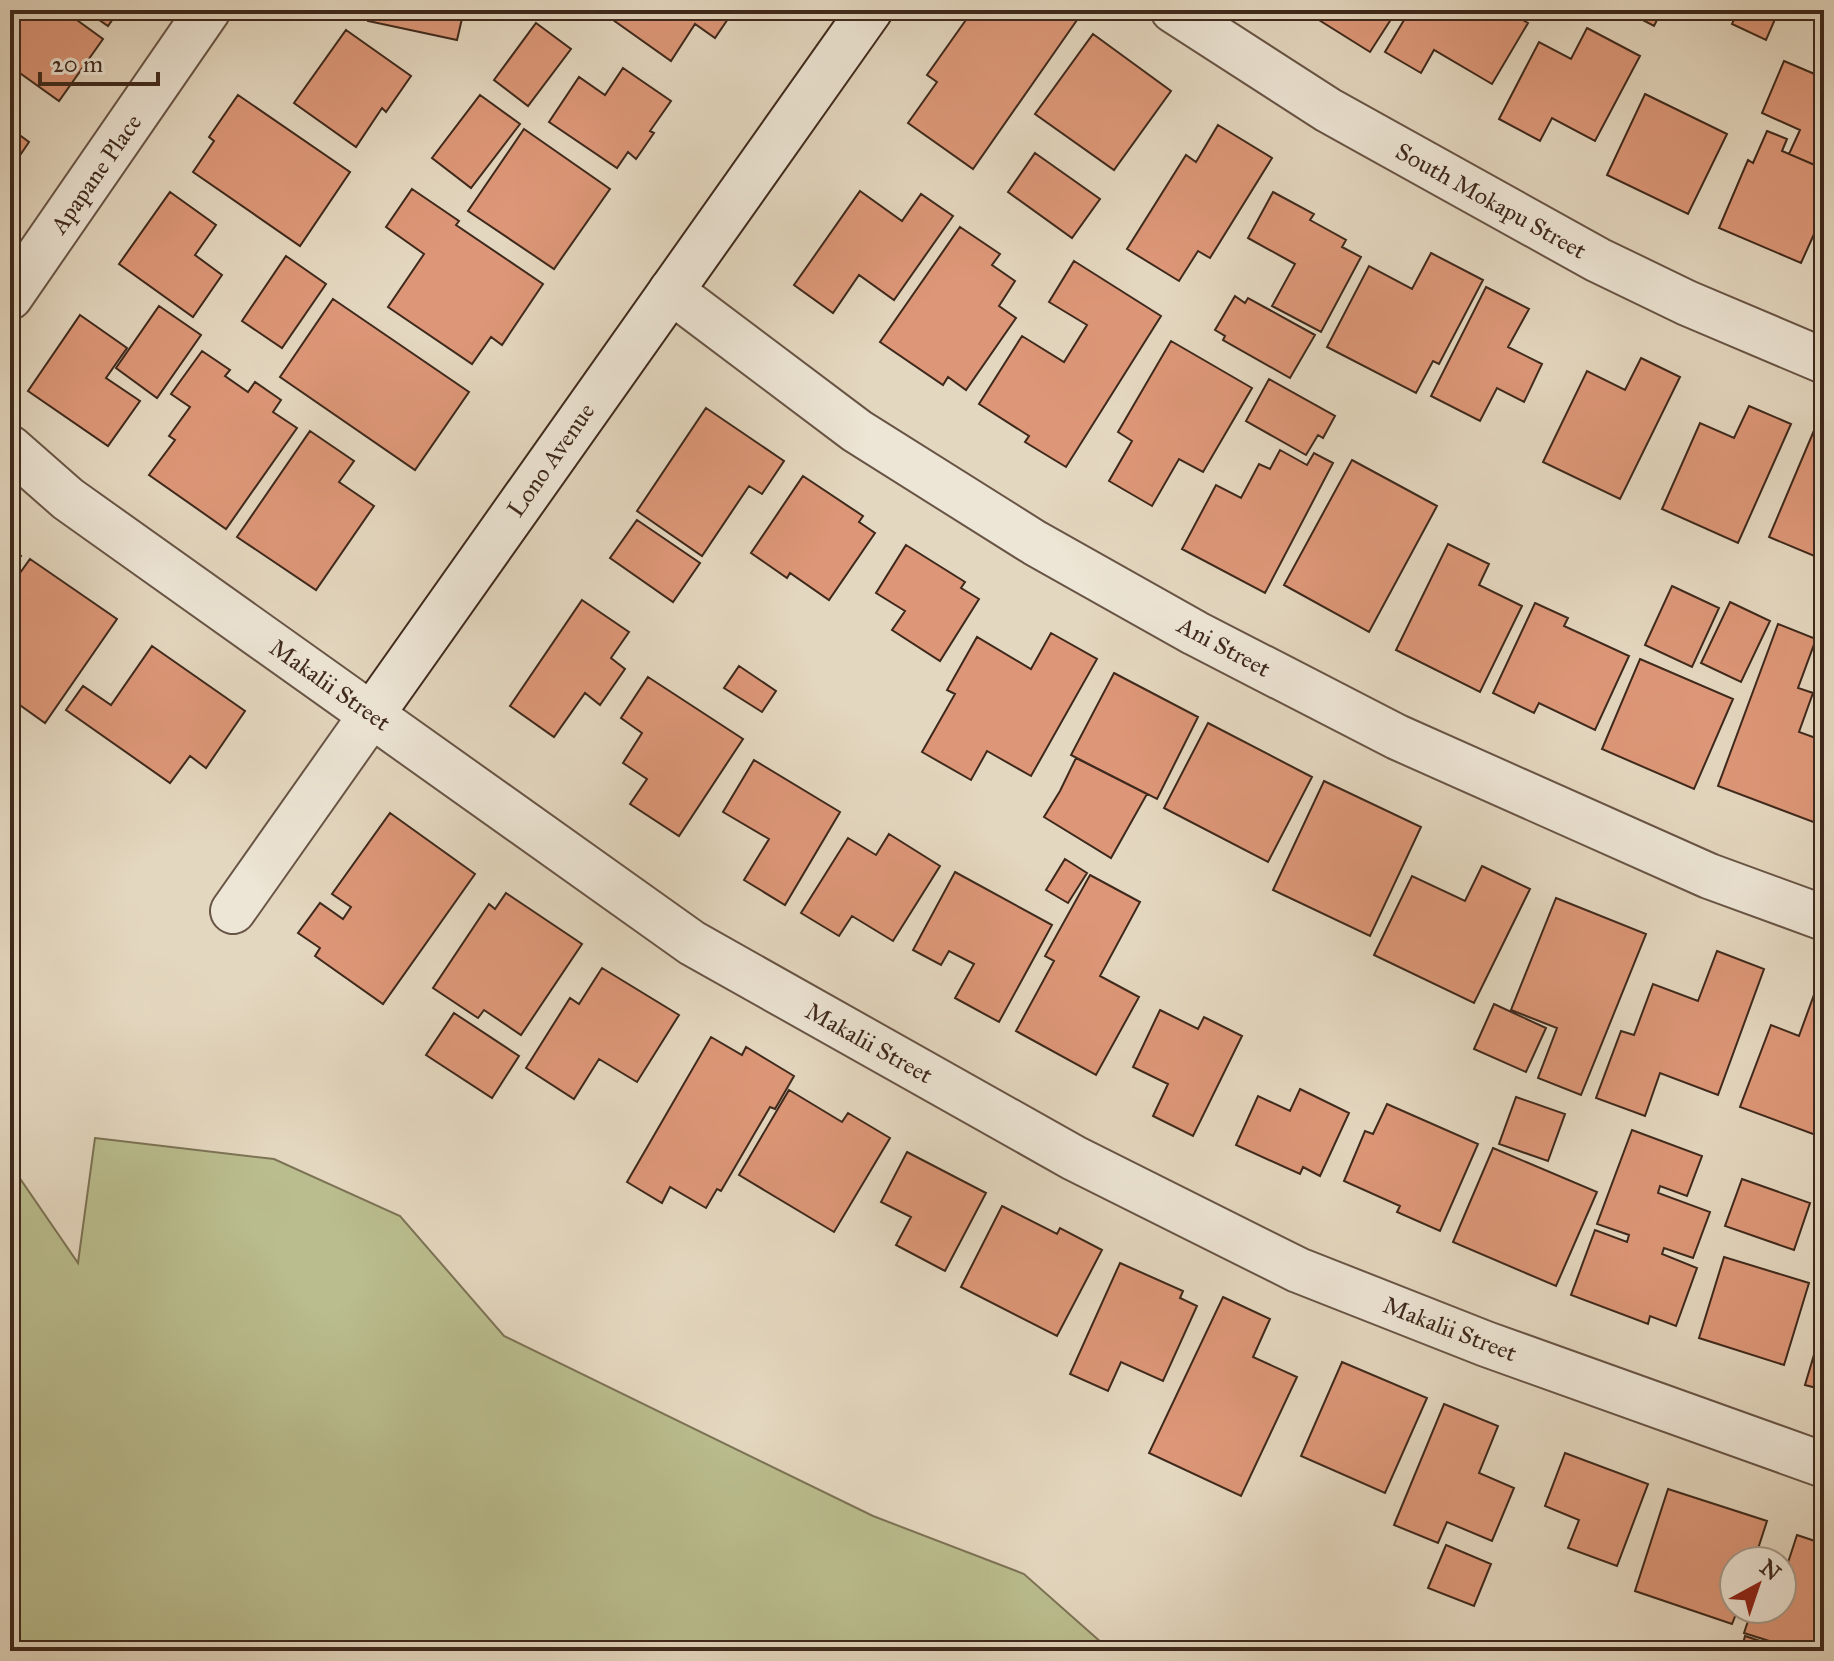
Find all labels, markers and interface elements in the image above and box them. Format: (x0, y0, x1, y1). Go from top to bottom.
scale bar (40, 36, 158, 86)
text: 20 m (52, 49, 103, 79)
street label: Apapane Place (43, 108, 148, 240)
street label: South Mokapu Street (1390, 136, 1592, 266)
street label: Lono Avenue (501, 397, 601, 523)
street label: Ani Street (1172, 610, 1276, 684)
street label: Makalii Street (264, 632, 397, 738)
street label: Makalii Street (800, 996, 938, 1090)
street label: Makalii Street (1379, 1290, 1521, 1368)
north arrow (1718, 1545, 1798, 1625)
text: N (1755, 1554, 1787, 1587)

